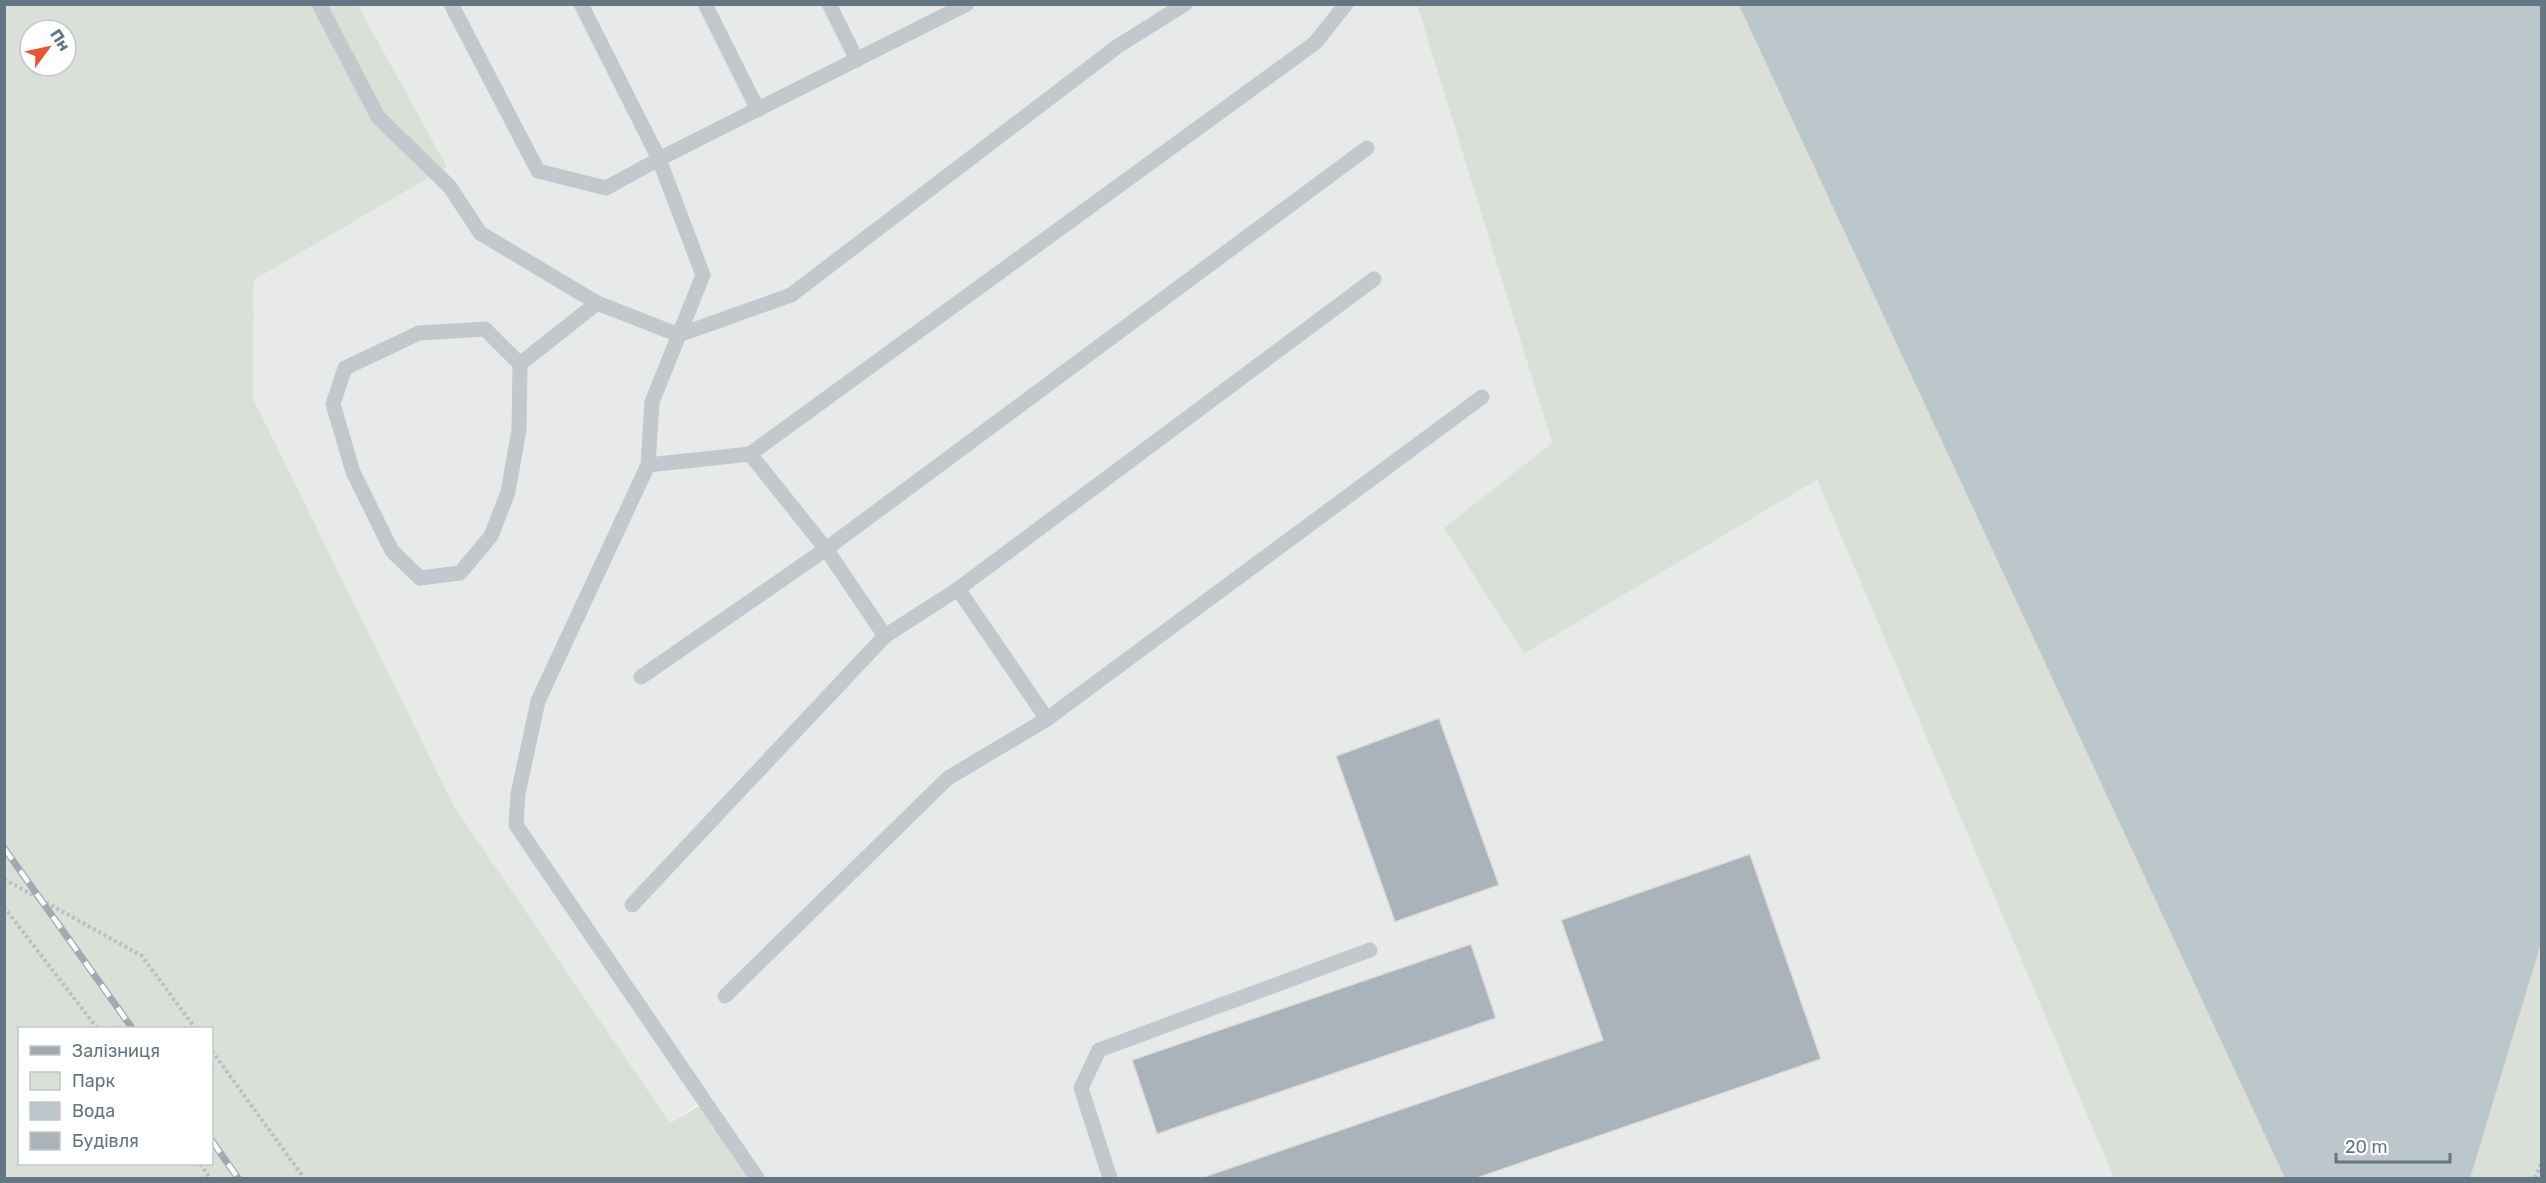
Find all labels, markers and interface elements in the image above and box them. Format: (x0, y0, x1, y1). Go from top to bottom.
north arrow (18, 18, 78, 78)
text: Пн (46, 26, 74, 55)
legend (18, 1027, 213, 1165)
text: Залізниця (72, 1040, 160, 1062)
text: Парк (72, 1070, 116, 1092)
text: Вода (72, 1100, 115, 1122)
scale bar (2336, 1126, 2450, 1164)
text: Будівля (72, 1130, 139, 1152)
text: 20 m (2345, 1136, 2387, 1158)

